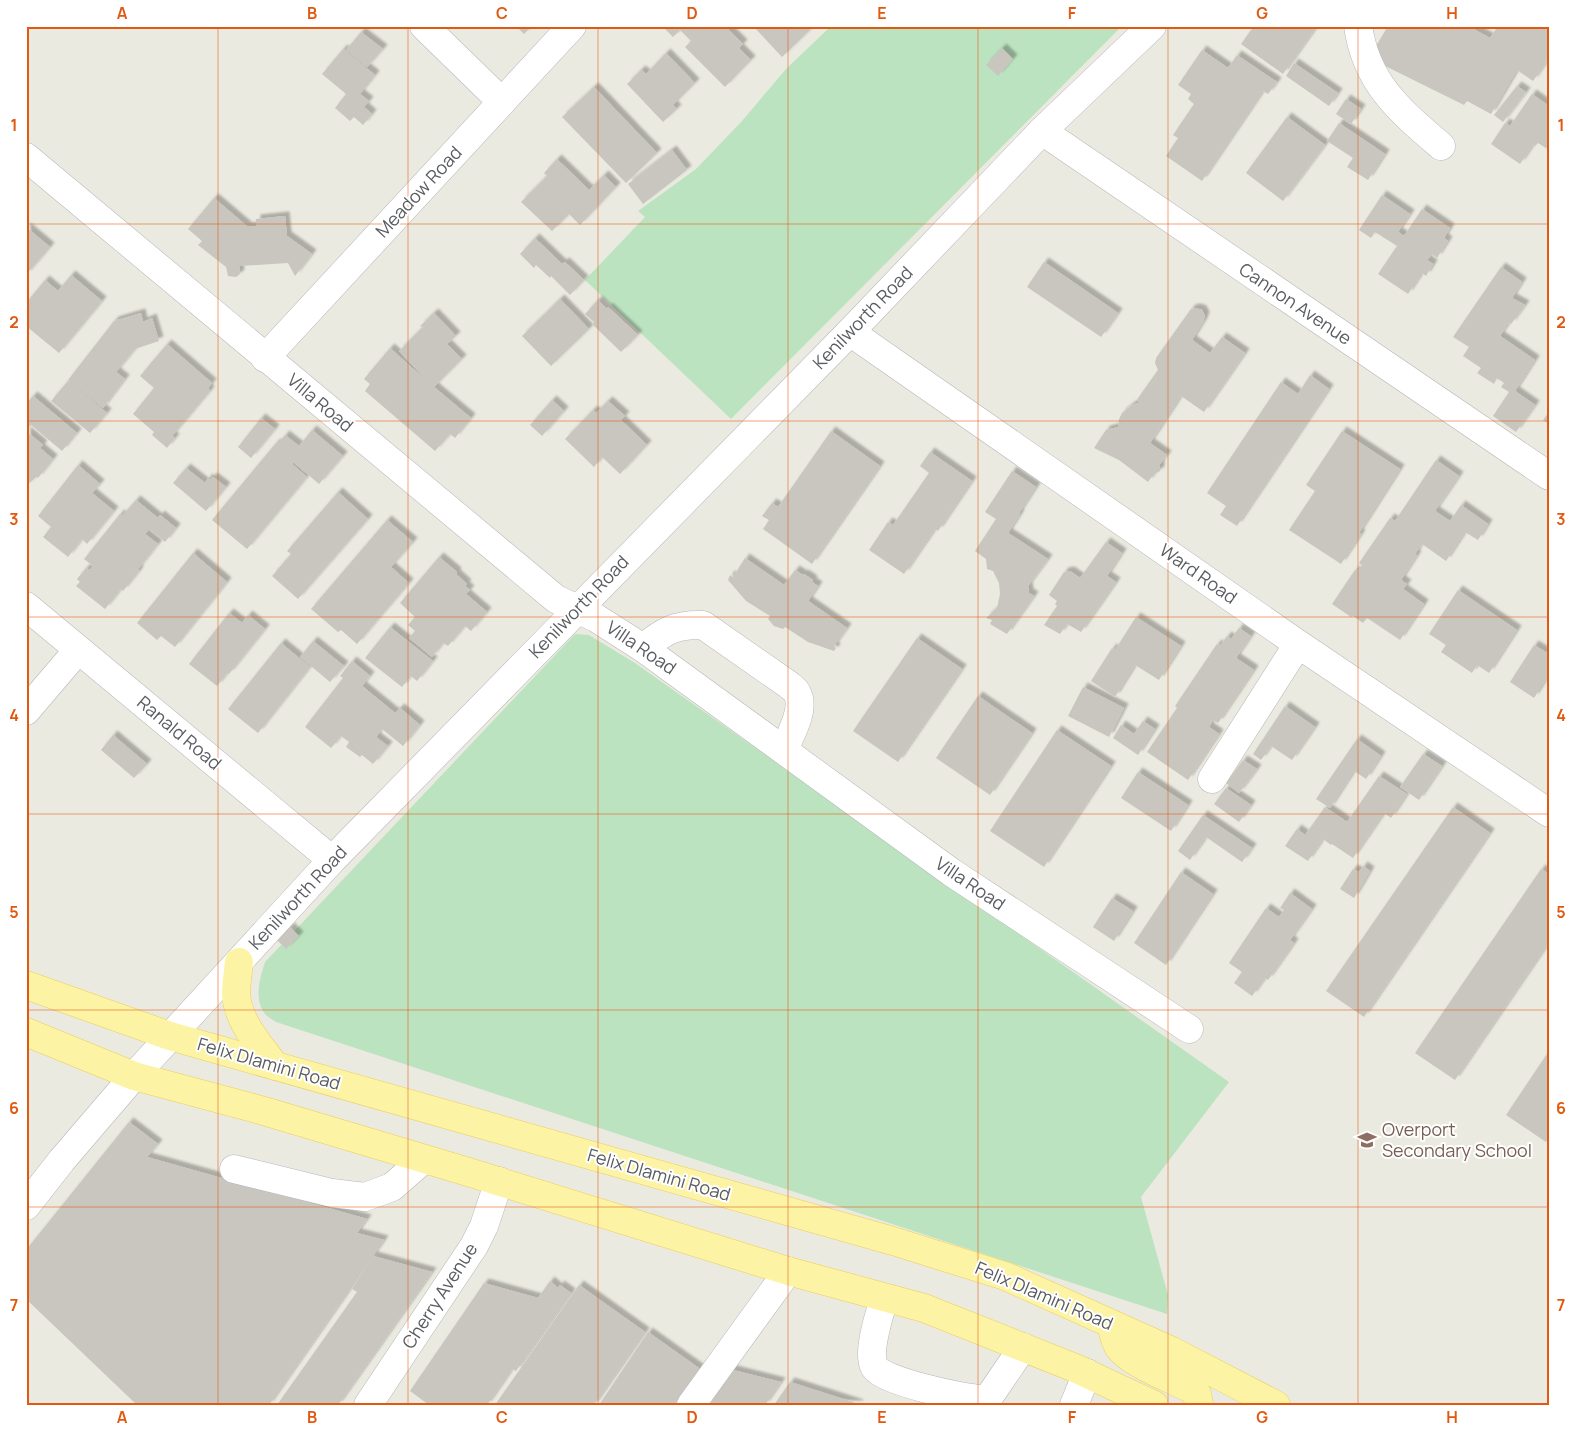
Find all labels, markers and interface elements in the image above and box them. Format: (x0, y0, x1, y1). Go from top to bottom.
text: A (117, 2, 128, 24)
text: B (307, 2, 317, 24)
text: C (496, 2, 508, 24)
text: D (686, 2, 698, 24)
text: E (877, 2, 887, 24)
text: F (1068, 2, 1077, 24)
text: G (1256, 2, 1268, 24)
text: H (1446, 2, 1458, 24)
text: 1 (10, 114, 18, 136)
text: 1 (1557, 114, 1565, 136)
street label: Meadow Road (370, 141, 467, 242)
street label: Cannon Avenue (1235, 257, 1356, 350)
street label: Kenilworth Road (807, 261, 917, 374)
text: 2 (9, 311, 19, 333)
text: 2 (1556, 311, 1566, 333)
street label: Villa Road (283, 368, 359, 437)
text: 3 (9, 508, 19, 530)
text: 3 (1556, 508, 1566, 530)
street label: Ward Road (1155, 538, 1242, 609)
street label: Kenilworth Road (523, 550, 633, 663)
street label: Villa Road (602, 615, 681, 679)
street label: Ranald Road (132, 690, 227, 775)
text: 4 (9, 704, 19, 726)
text: 4 (1556, 704, 1566, 726)
street label: Kenilworth Road (243, 840, 352, 955)
street label: Villa Road (931, 851, 1010, 915)
text: 5 (9, 901, 19, 923)
text: 5 (1556, 901, 1566, 923)
street label: Felix Dlamini Road (195, 1031, 344, 1095)
text: 6 (9, 1097, 19, 1119)
text: 6 (1556, 1097, 1566, 1119)
place label: Overport Secondary School (1382, 1117, 1532, 1162)
school or university icon: Overport Secondary School (1356, 1129, 1378, 1151)
street label: Felix Dlamini Road (585, 1142, 734, 1206)
street label: Cherry Avenue (396, 1238, 482, 1353)
street label: Felix Dlamini Road (972, 1255, 1117, 1335)
text: 7 (10, 1294, 18, 1316)
text: 7 (1557, 1294, 1565, 1316)
text: A (117, 1406, 128, 1428)
text: B (307, 1406, 317, 1428)
text: C (496, 1406, 508, 1428)
text: D (686, 1406, 698, 1428)
text: E (877, 1406, 887, 1428)
text: F (1068, 1406, 1077, 1428)
text: G (1256, 1406, 1268, 1428)
text: H (1446, 1406, 1458, 1428)

